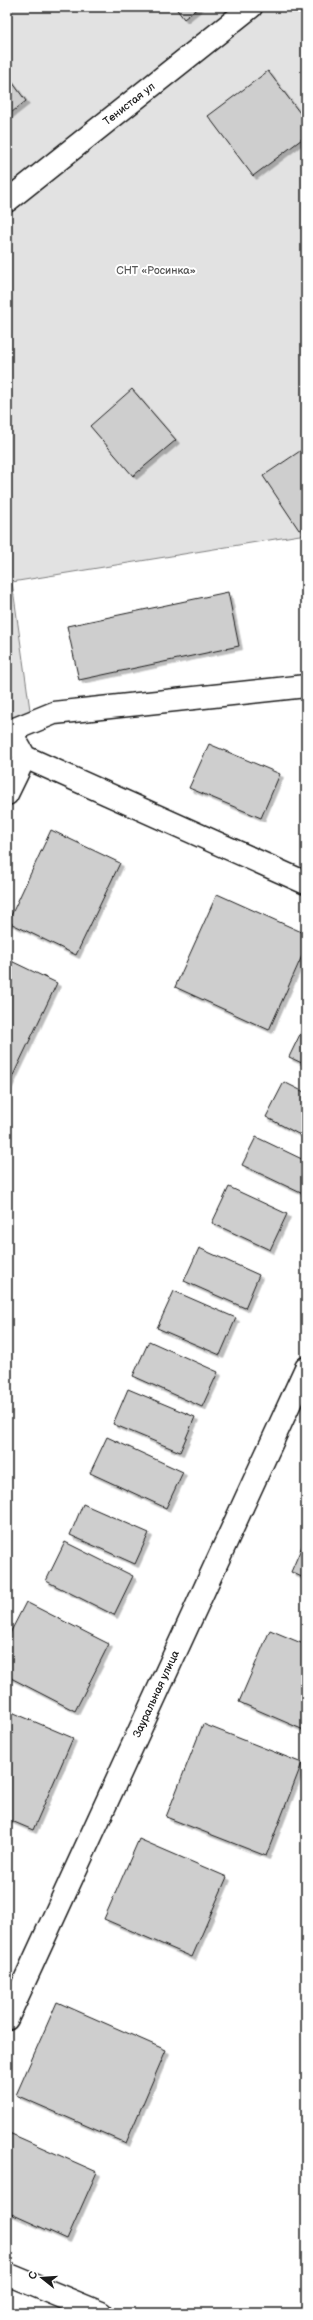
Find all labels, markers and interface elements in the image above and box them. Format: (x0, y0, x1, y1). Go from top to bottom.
street label: Тенистая ул (101, 80, 157, 128)
park label: СНТ «Росинка» (116, 264, 196, 277)
street label: Зауральная улица (130, 1648, 182, 1740)
north arrow (22, 2258, 62, 2298)
text: С (26, 2269, 40, 2281)

